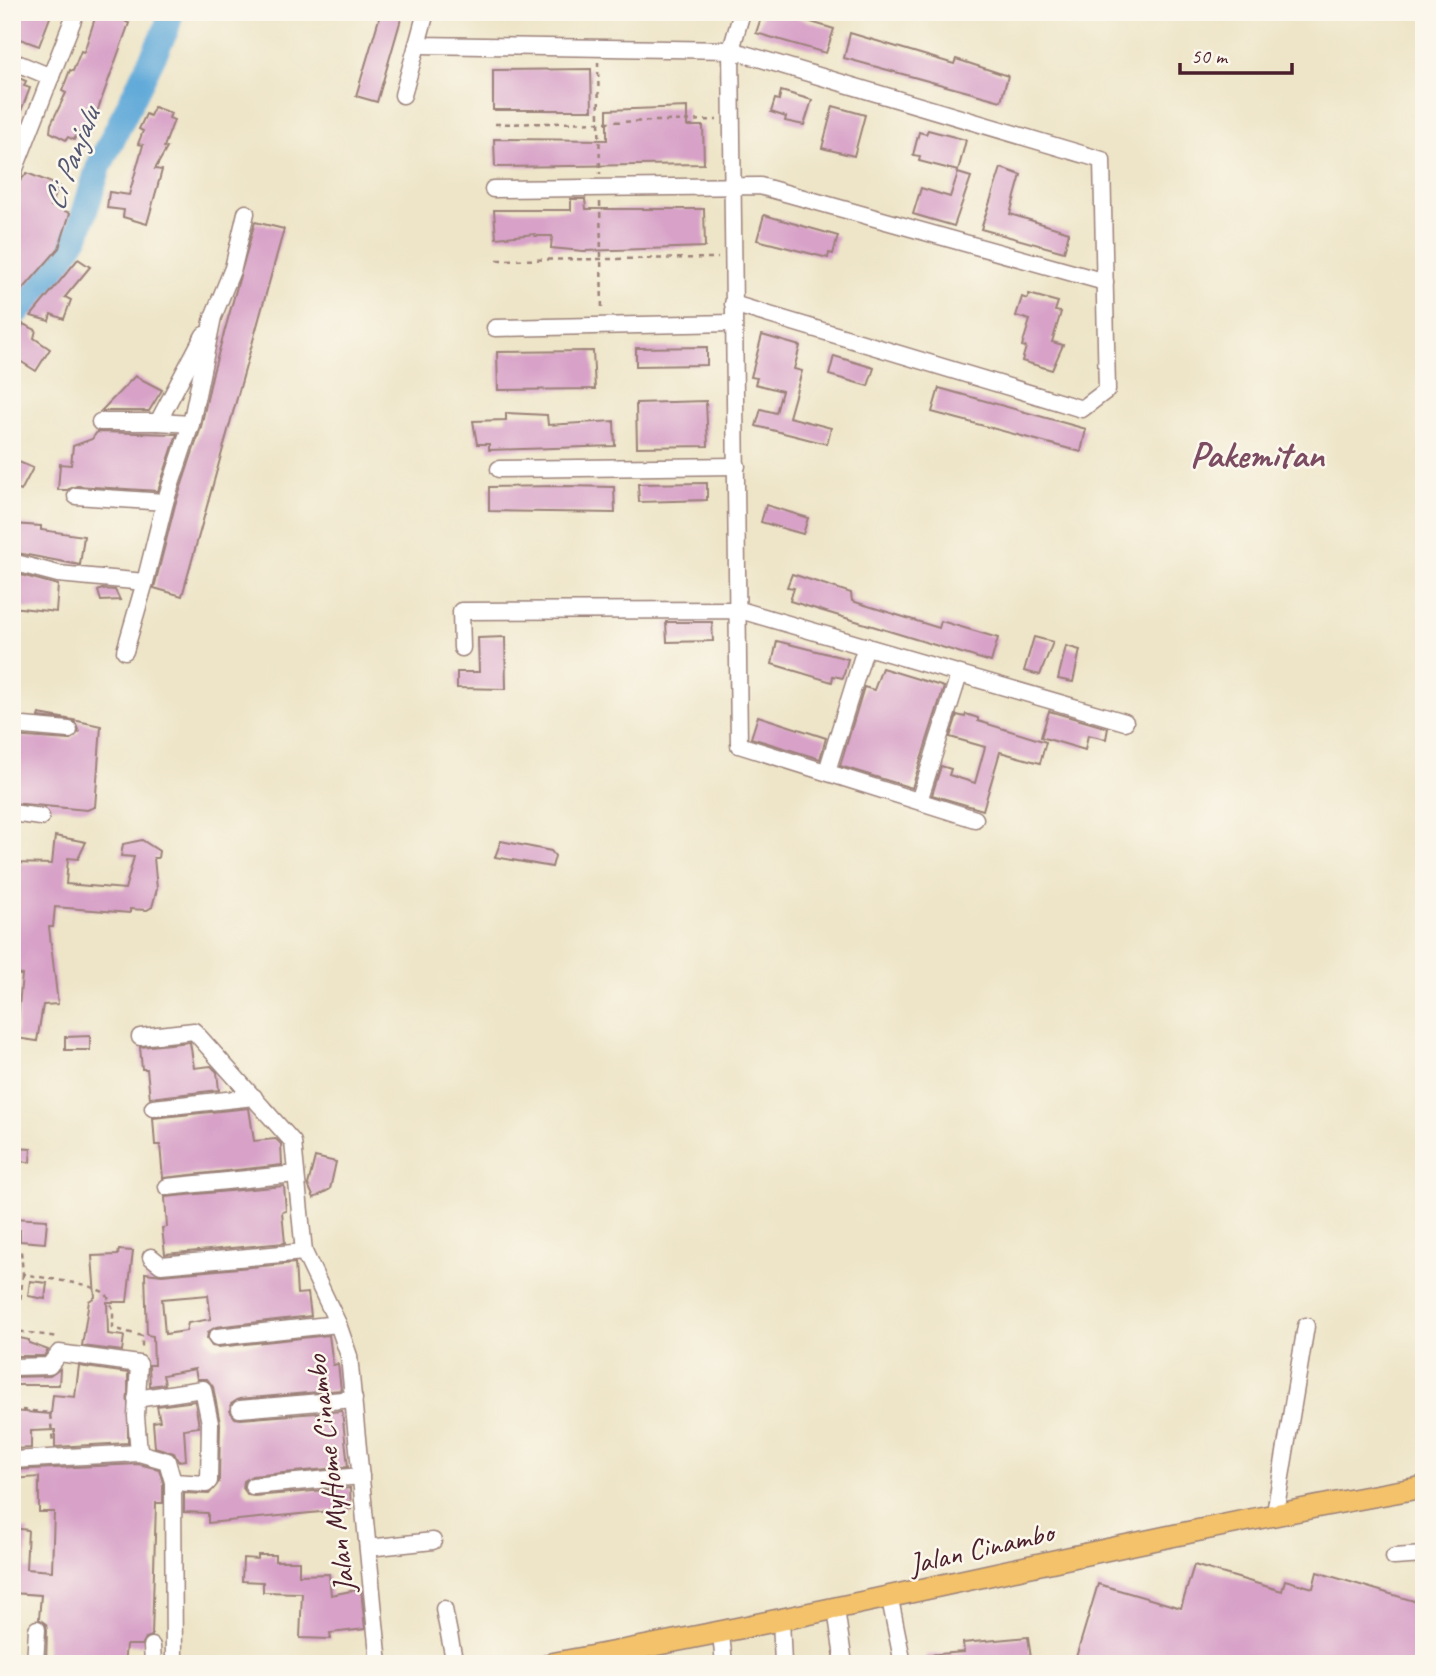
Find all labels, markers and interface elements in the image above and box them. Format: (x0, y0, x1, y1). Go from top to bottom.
scale bar (1180, 32, 1292, 76)
text: 50 m (1191, 43, 1229, 69)
water label: Ci Panjalu (33, 97, 111, 216)
district label: Pakemitan (1190, 431, 1325, 478)
street label: Jalan MyHome Cinambo (296, 1352, 364, 1597)
street label: Jalan Cinambo (903, 1512, 1060, 1583)

